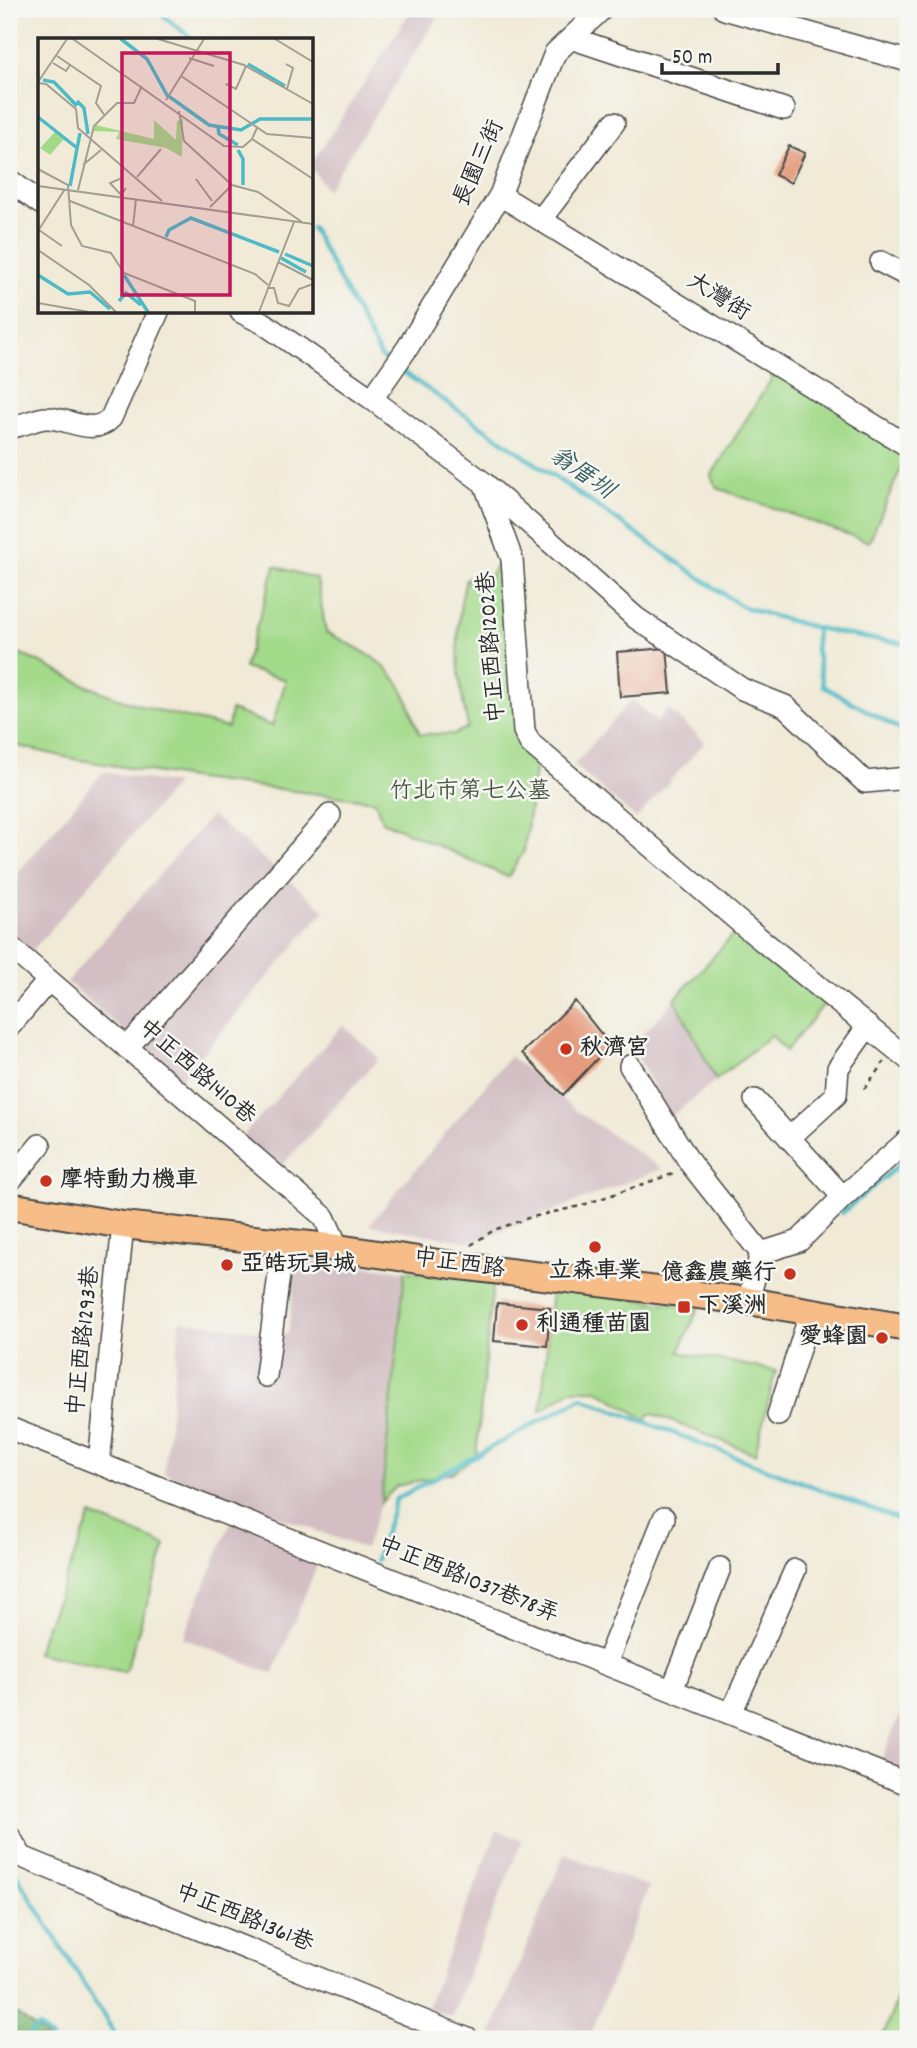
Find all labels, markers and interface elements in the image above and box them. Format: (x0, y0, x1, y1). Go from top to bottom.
scale bar (662, 32, 777, 76)
inset map (38, 38, 313, 313)
text: 50 m (672, 44, 712, 74)
street label: 長園三街 (446, 115, 514, 213)
street label: 大灣街 (680, 266, 756, 330)
water label: 翁厝圳 (542, 439, 623, 510)
street label: 中正西路1202巷 (471, 569, 515, 724)
park label: 竹北市第七公墓 (390, 776, 551, 809)
street label: 中正西路1410巷 (130, 1012, 263, 1134)
place label: 秋濟宮 (580, 1033, 649, 1066)
marker: 秋濟宮 (558, 1041, 574, 1057)
place label: 摩特動力機車 (60, 1165, 198, 1198)
marker: 摩特動力機車 (38, 1173, 54, 1189)
marker: 立森車業 (587, 1239, 603, 1255)
street label: 中正西路 (411, 1242, 507, 1288)
place label: 亞皓玩具城 (241, 1249, 356, 1282)
place label: 立森車業 (549, 1256, 641, 1289)
marker: 亞皓玩具城 (219, 1257, 235, 1273)
place label: 億鑫農藥行 (661, 1258, 776, 1291)
street label: 中正西路1293巷 (61, 1263, 109, 1418)
marker: 億鑫農藥行 (782, 1266, 798, 1282)
place label: 下溪洲 (698, 1291, 767, 1324)
marker: 下溪洲 (676, 1299, 692, 1315)
place label: 利通種苗園 (536, 1309, 651, 1342)
marker: 利通種苗園 (514, 1317, 530, 1333)
place label: 愛蜂園 (799, 1322, 868, 1355)
marker: 愛蜂園 (874, 1330, 890, 1346)
street label: 中正西路1037巷78弄 (373, 1530, 563, 1632)
street label: 中正西路1361巷 (170, 1876, 319, 1962)

